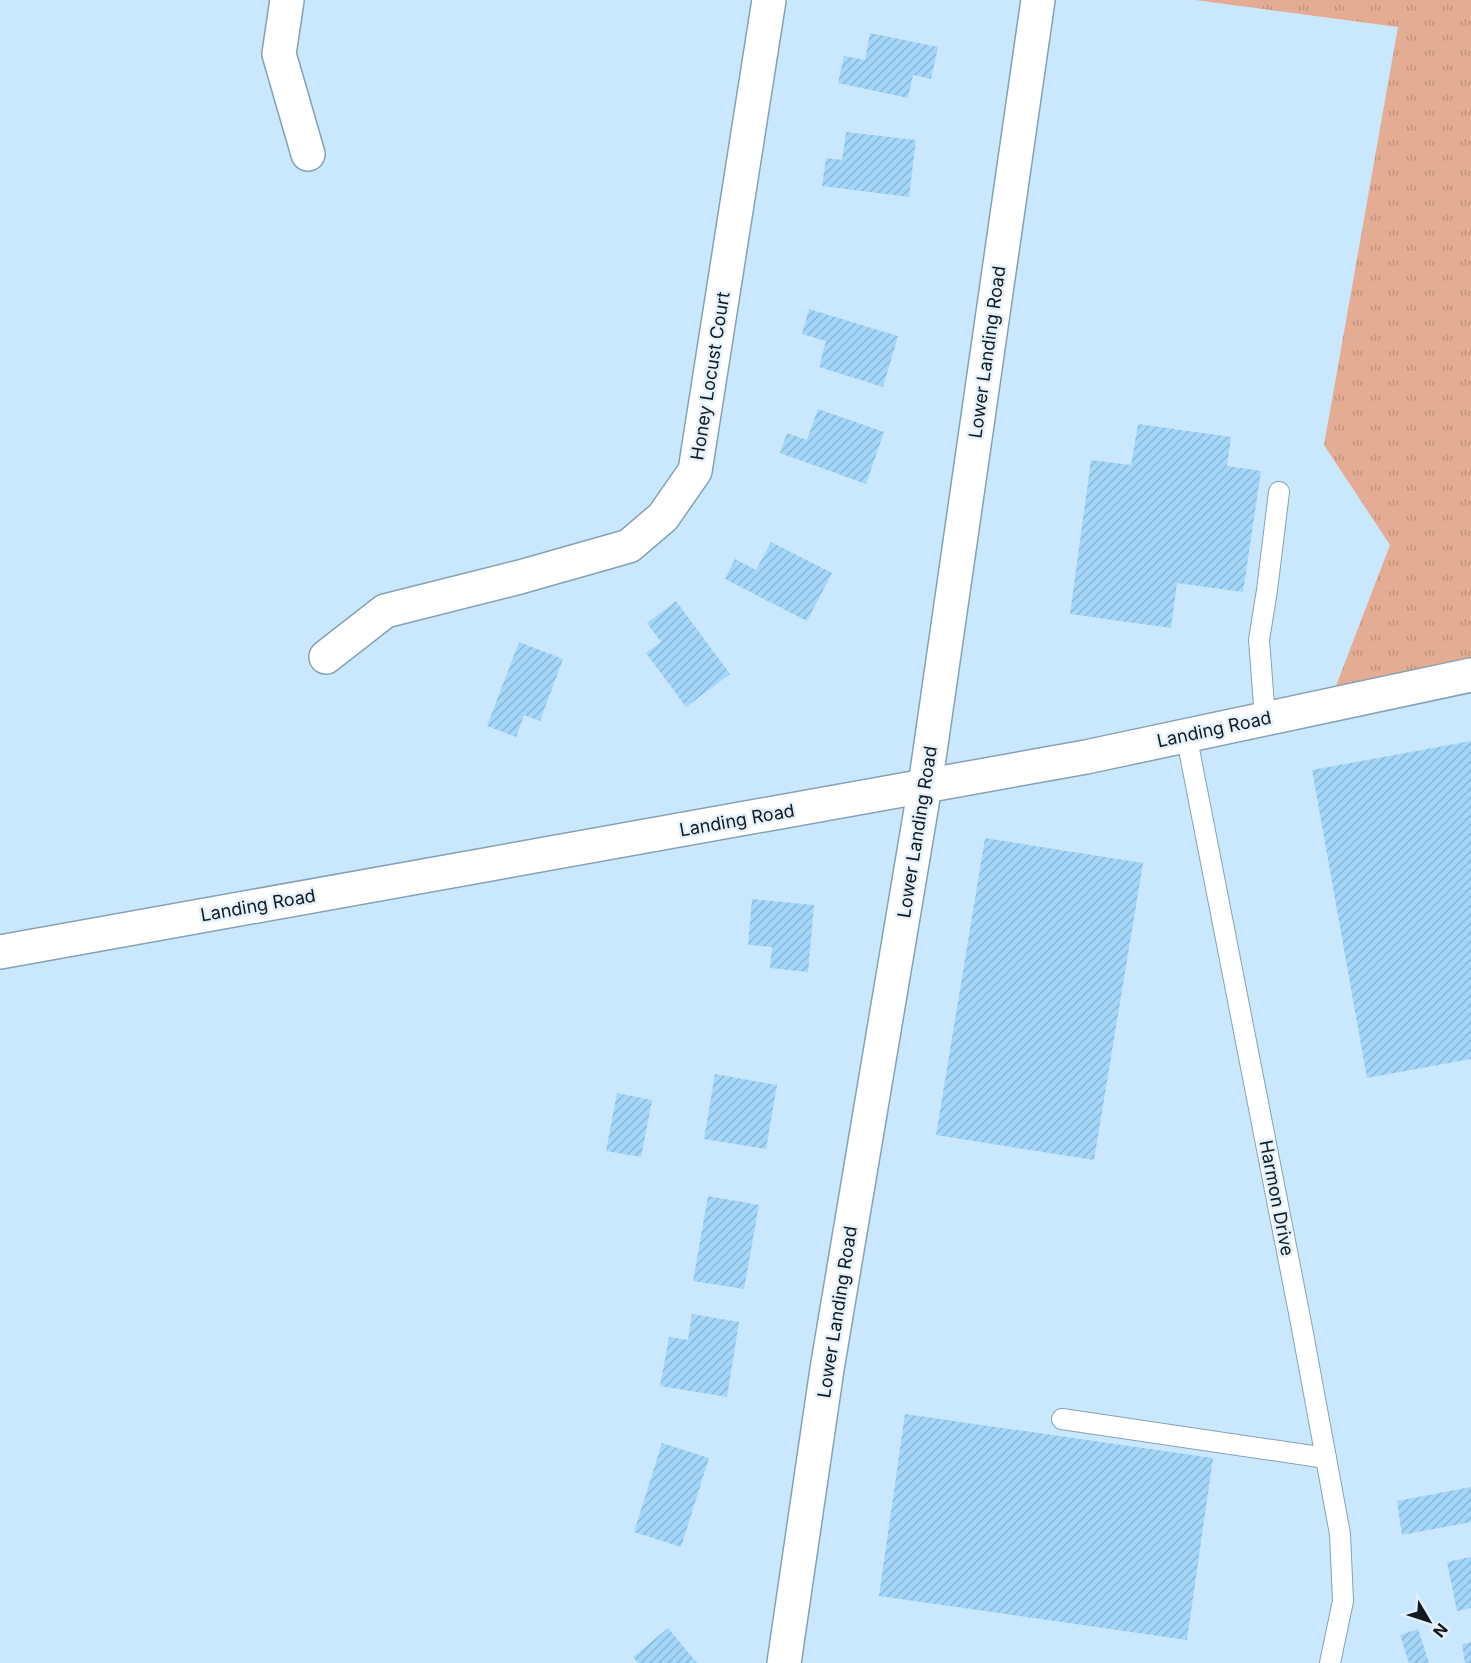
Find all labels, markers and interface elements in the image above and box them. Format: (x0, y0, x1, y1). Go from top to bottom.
street label: Lower Landing Road (965, 264, 1009, 440)
street label: Honey Locust Court (686, 290, 734, 462)
street label: Landing Road (1155, 707, 1273, 751)
street label: Lower Landing Road (893, 745, 941, 919)
street label: Landing Road (678, 800, 796, 840)
street label: Landing Road (199, 885, 317, 925)
street label: Harmon Drive (1255, 1138, 1299, 1258)
street label: Lower Landing Road (813, 1225, 861, 1399)
north arrow (1399, 1591, 1459, 1651)
text: N (1429, 1619, 1452, 1641)

